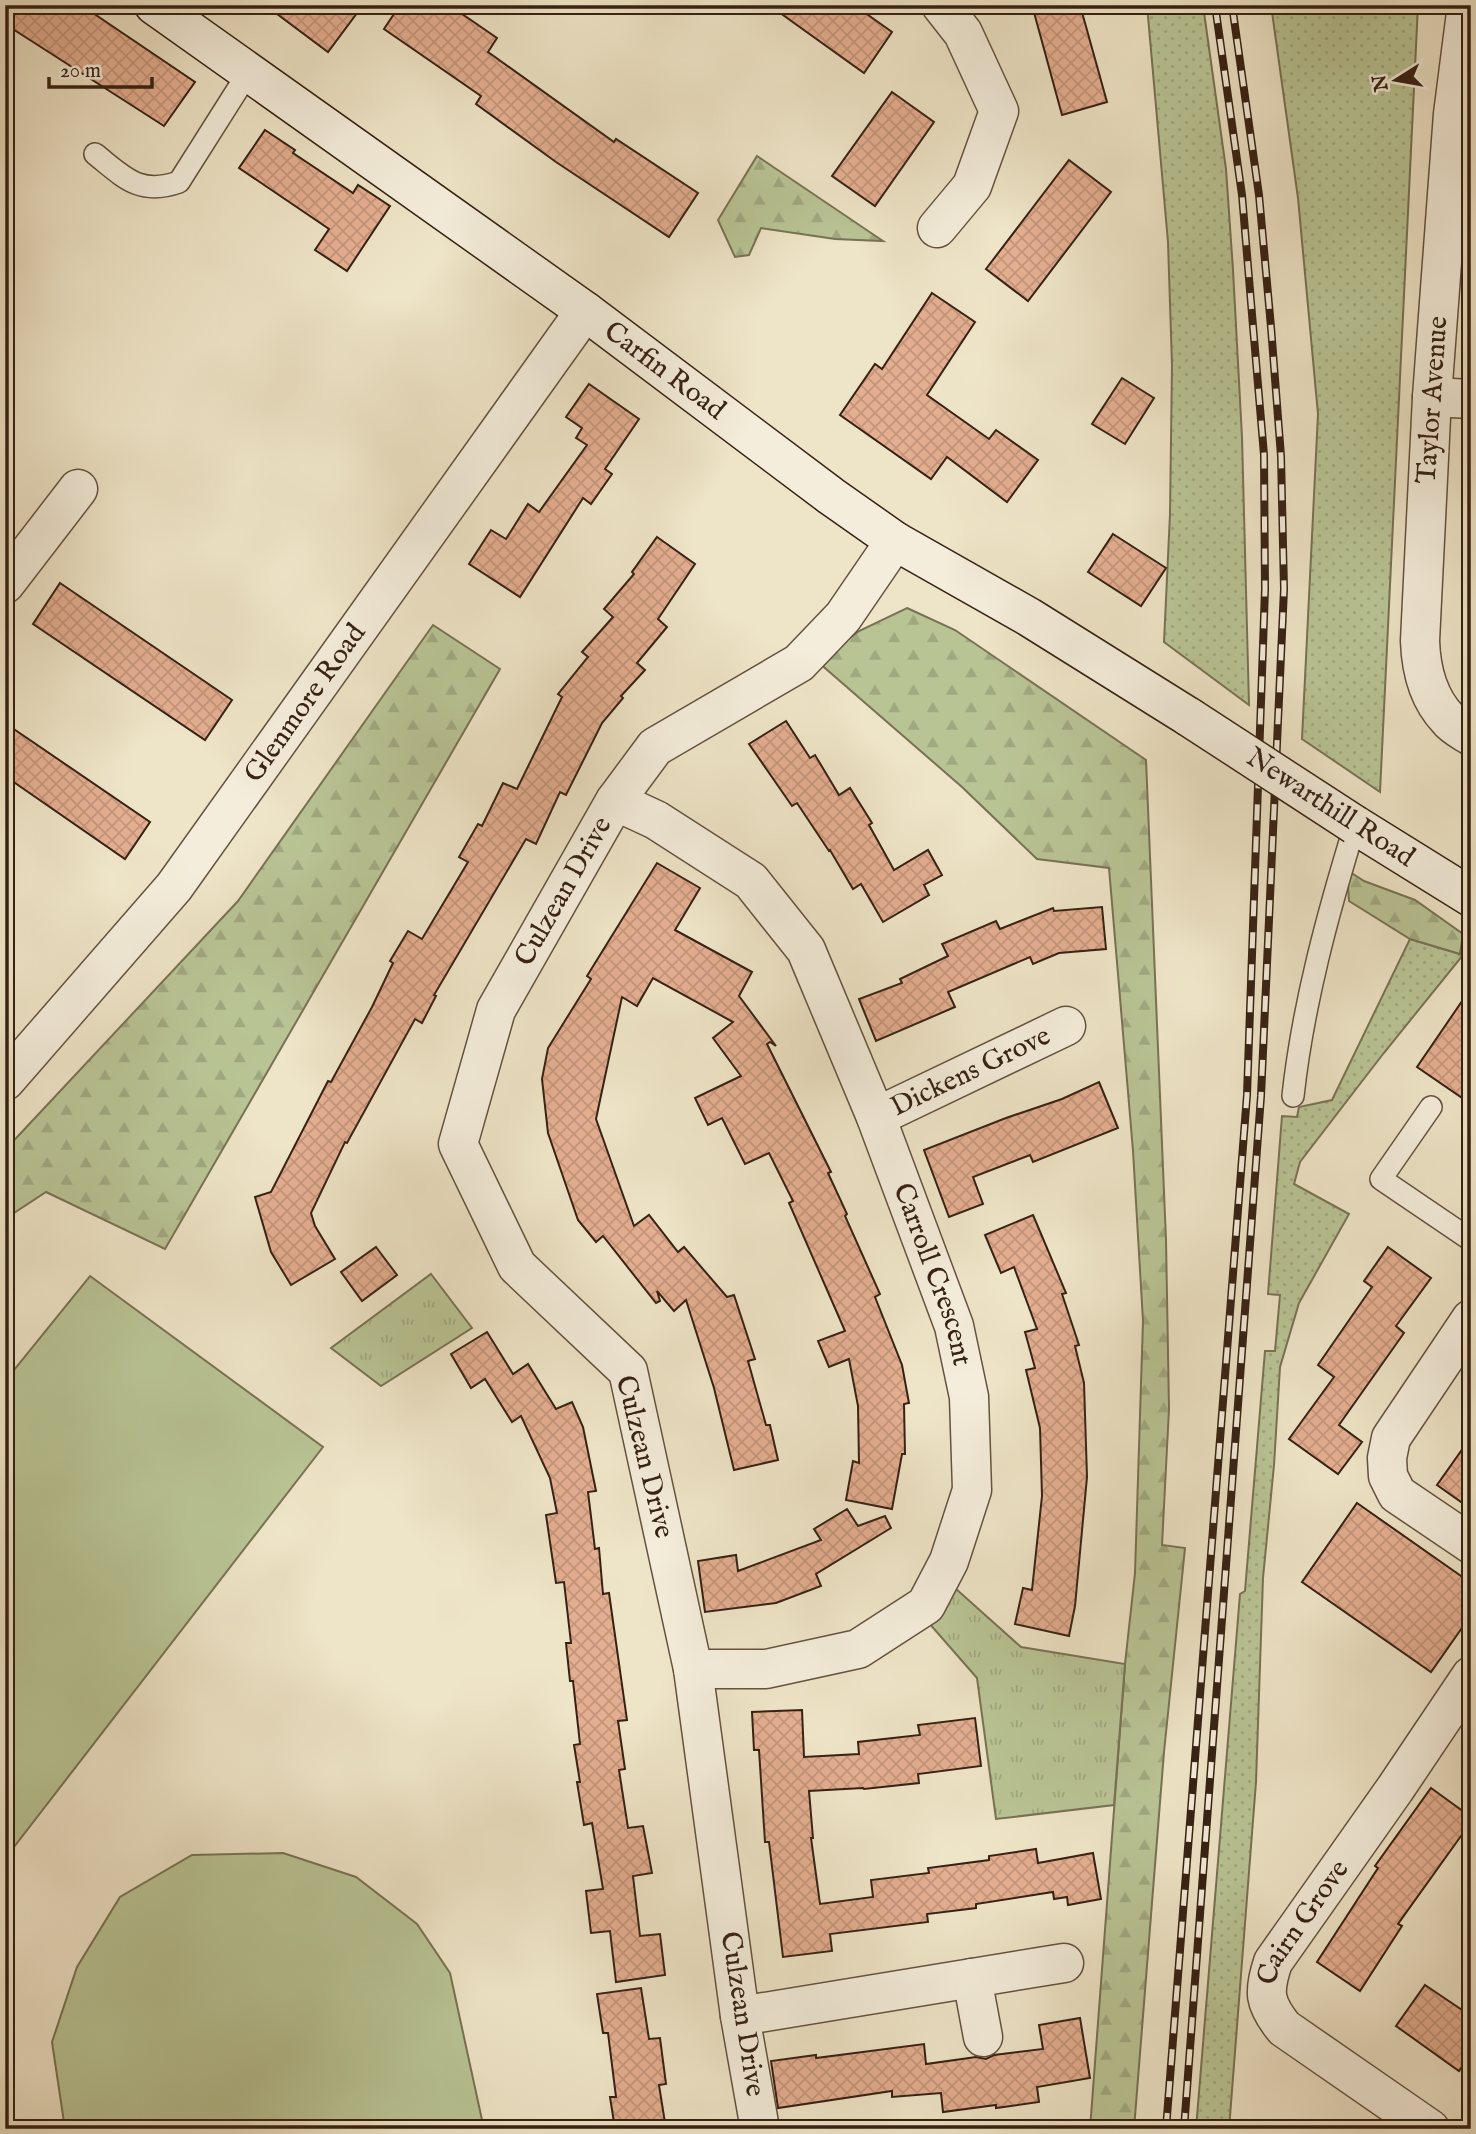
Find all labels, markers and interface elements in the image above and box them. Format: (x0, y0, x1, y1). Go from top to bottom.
scale bar (49, 46, 152, 90)
north arrow (1360, 46, 1430, 116)
text: 20 m (60, 58, 101, 85)
text: N (1368, 72, 1395, 94)
street label: Carfin Road (597, 314, 732, 428)
street label: Taylor Avenue (1410, 315, 1456, 485)
street label: Glenmore Road (237, 617, 374, 789)
street label: Newarthill Road (1239, 741, 1421, 876)
street label: Culzean Drive (507, 810, 620, 972)
street label: Dickens Grove (885, 1018, 1056, 1125)
street label: Carroll Crescent (885, 1178, 980, 1369)
street label: Culzean Drive (607, 1372, 681, 1542)
street label: Cairn Grove (1250, 1853, 1357, 1988)
street label: Culzean Drive (712, 1929, 772, 2099)

